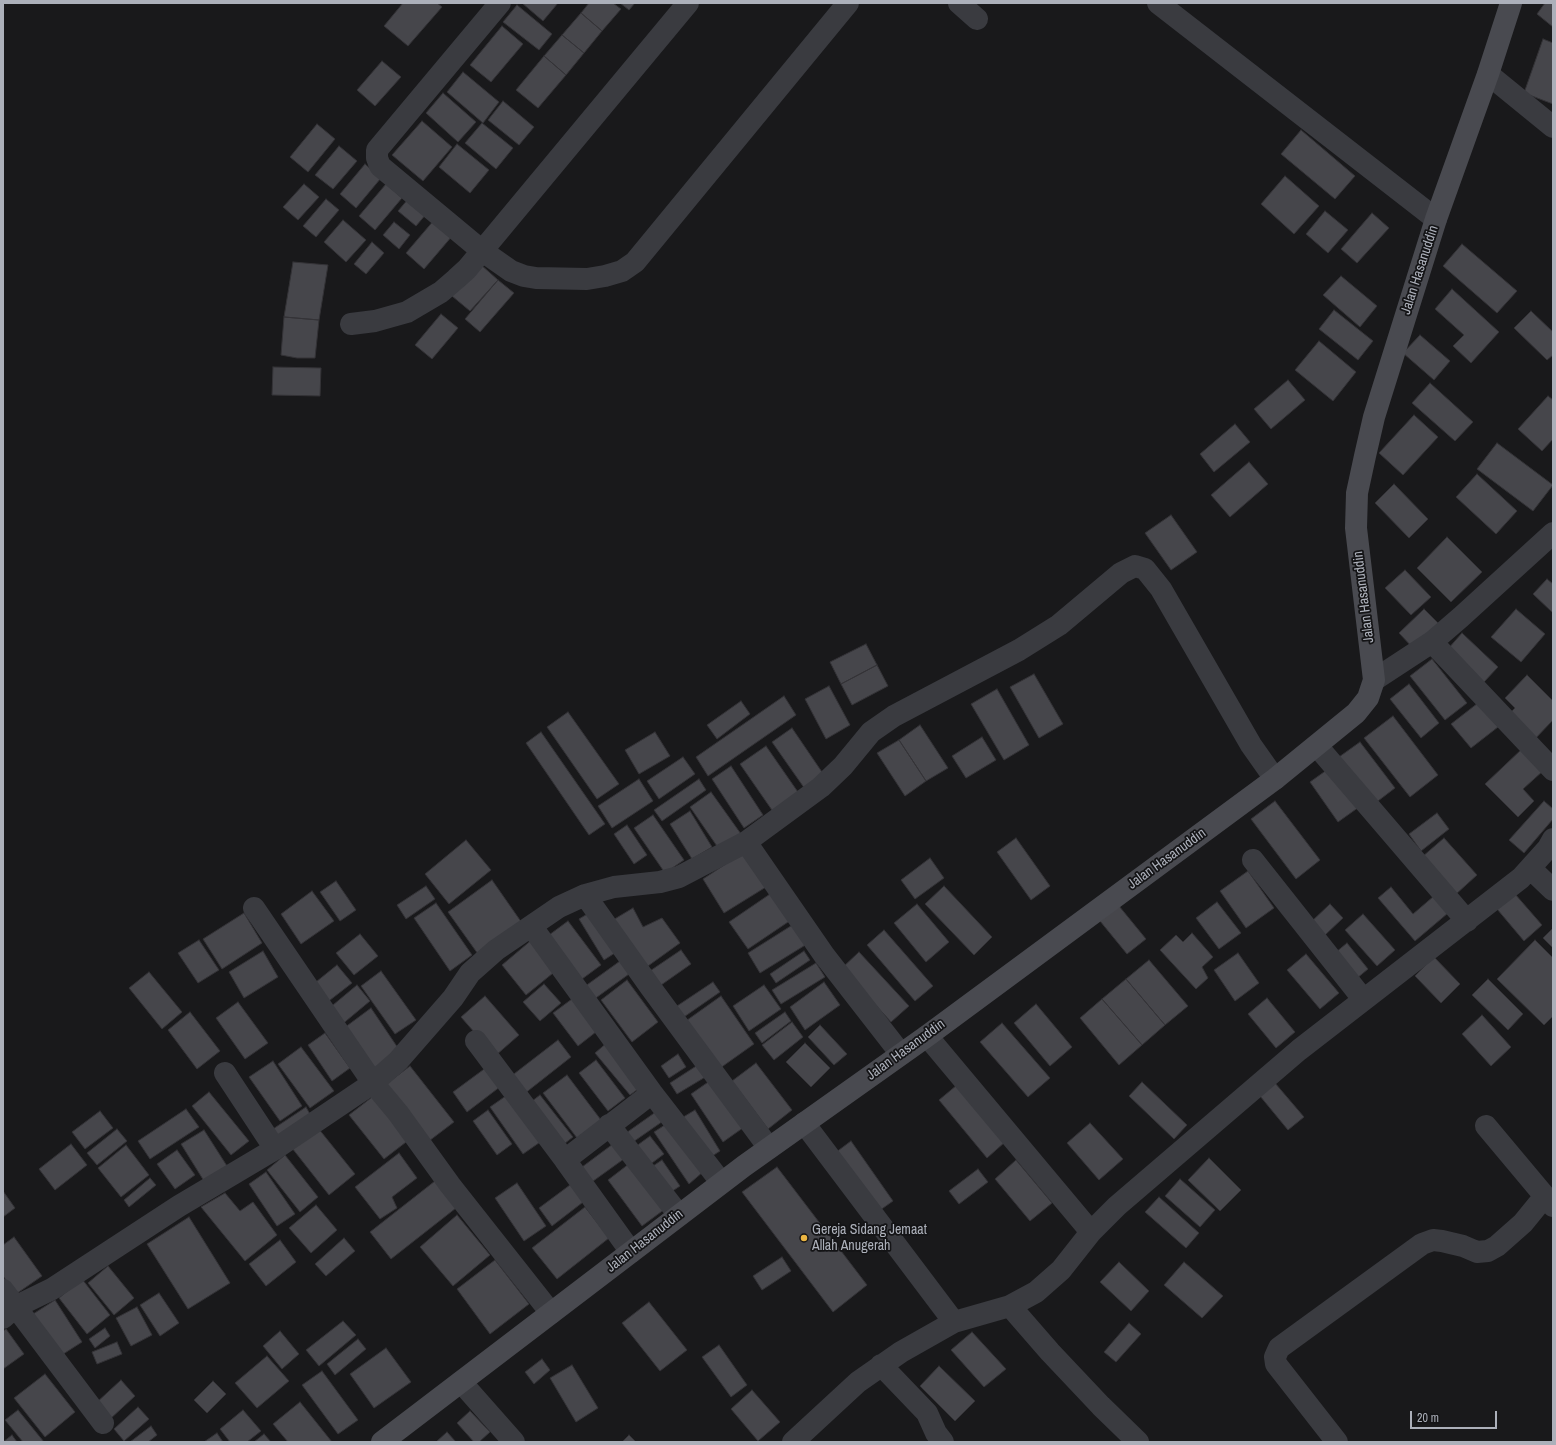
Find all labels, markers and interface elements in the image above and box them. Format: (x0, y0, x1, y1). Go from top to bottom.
street label: Jalan Hasanuddin (1398, 223, 1442, 317)
street label: Jalan Hasanuddin (1350, 550, 1378, 644)
street label: Jalan Hasanuddin (1125, 825, 1209, 893)
street label: Jalan Hasanuddin (864, 1016, 948, 1084)
street label: Jalan Hasanuddin (603, 1206, 687, 1276)
place label: Gereja Sidang Jemaat Allah Anugerah (812, 1222, 927, 1254)
marker: Gereja Sidang Jemaat Allah Anugerah (799, 1233, 809, 1243)
scale bar (1412, 1403, 1499, 1429)
text: 20 m (1417, 1410, 1439, 1426)

